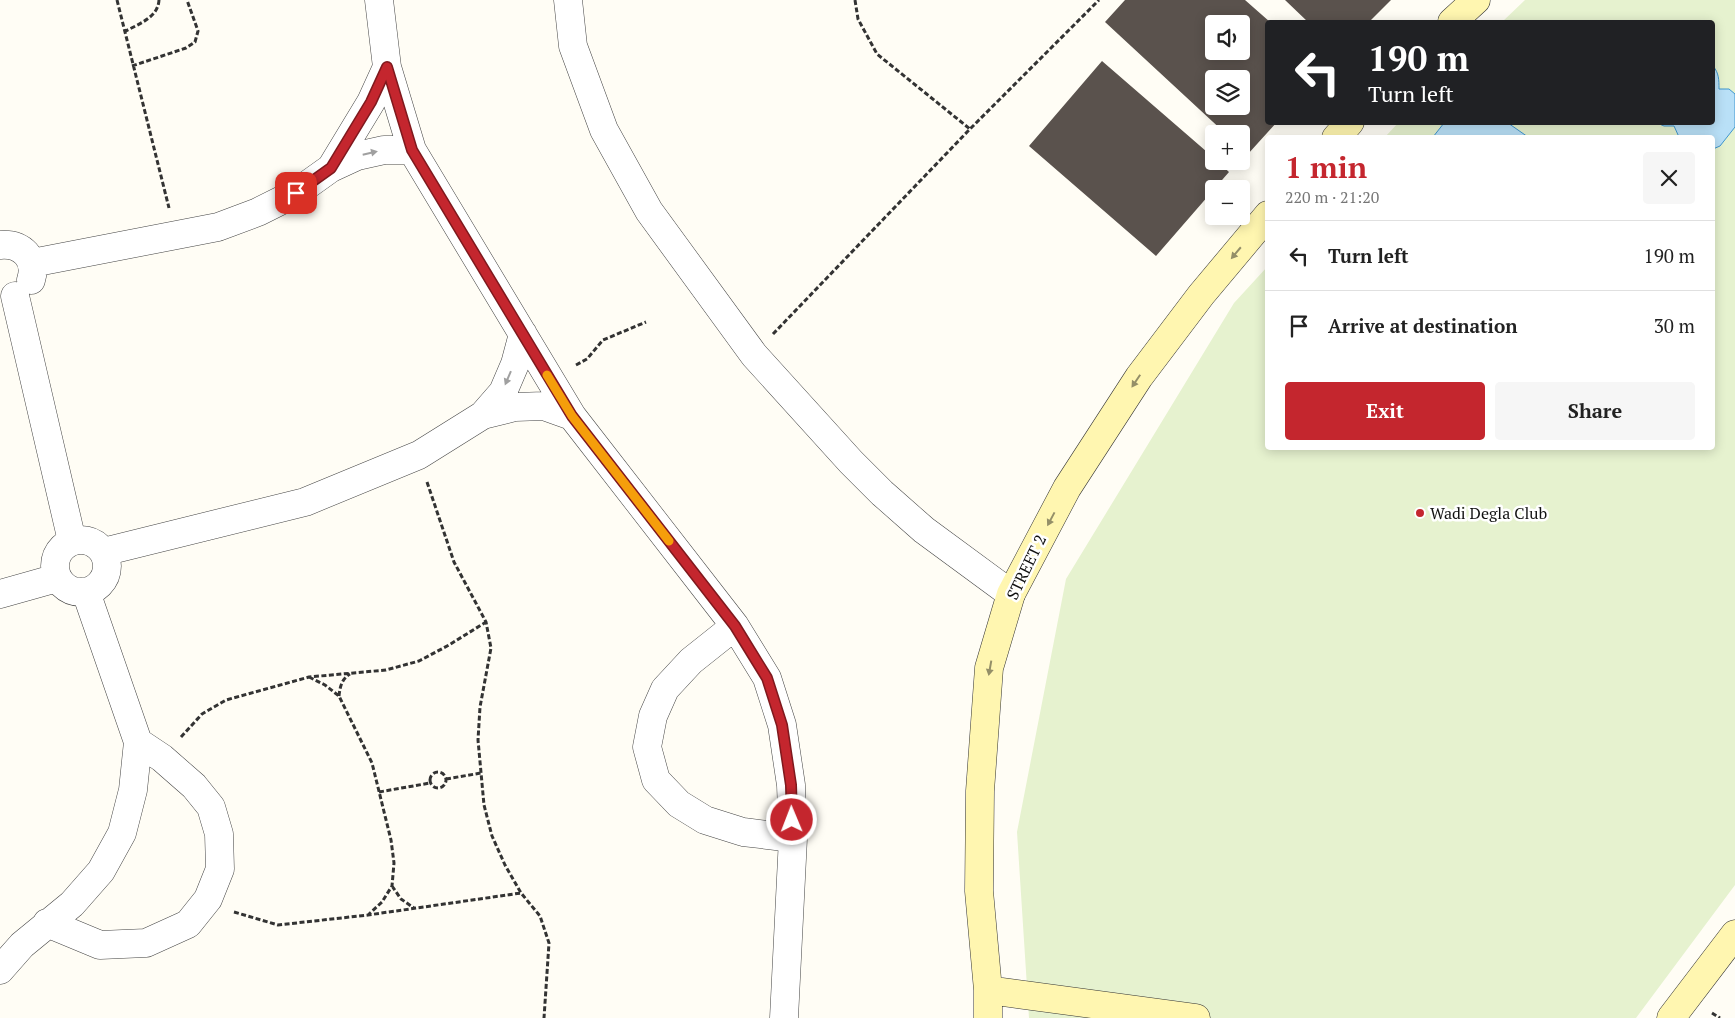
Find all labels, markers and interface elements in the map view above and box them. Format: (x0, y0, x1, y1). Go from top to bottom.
map controls (1205, 15, 1250, 225)
button: sound (1205, 15, 1250, 60)
text: 190 m (1368, 35, 1469, 81)
icon: left (1285, 40, 1350, 105)
button: layers (1205, 70, 1250, 115)
text: Turn left (1368, 79, 1454, 108)
button: + (1205, 125, 1250, 170)
text: 1 min (1285, 147, 1367, 187)
one-way arrow (363, 149, 378, 157)
button: close (1643, 152, 1695, 204)
pin (275, 172, 317, 214)
icon: arrive (282, 179, 310, 207)
button: − (1205, 180, 1250, 225)
text: 220 m · 21:20 (1285, 186, 1379, 208)
icon: left (1285, 242, 1313, 270)
text: Turn left (1328, 243, 1409, 268)
text: 190 m (1644, 243, 1695, 268)
one-way arrow (1230, 246, 1242, 258)
icon: arrive (1285, 312, 1313, 340)
text: Arrive at destination (1328, 313, 1517, 338)
text: 30 m (1654, 313, 1695, 338)
one-way arrow (504, 371, 512, 385)
one-way arrow (1131, 374, 1141, 387)
button: Exit (1285, 382, 1485, 440)
button: Share (1495, 382, 1695, 440)
place label: Wadi Degla Club (1430, 502, 1547, 524)
marker: Wadi Degla Club (1414, 507, 1426, 519)
one-way arrow (1047, 511, 1055, 526)
street label: STREET 2 (1001, 531, 1051, 603)
one-way arrow (986, 661, 994, 677)
position arrow (765, 793, 817, 845)

